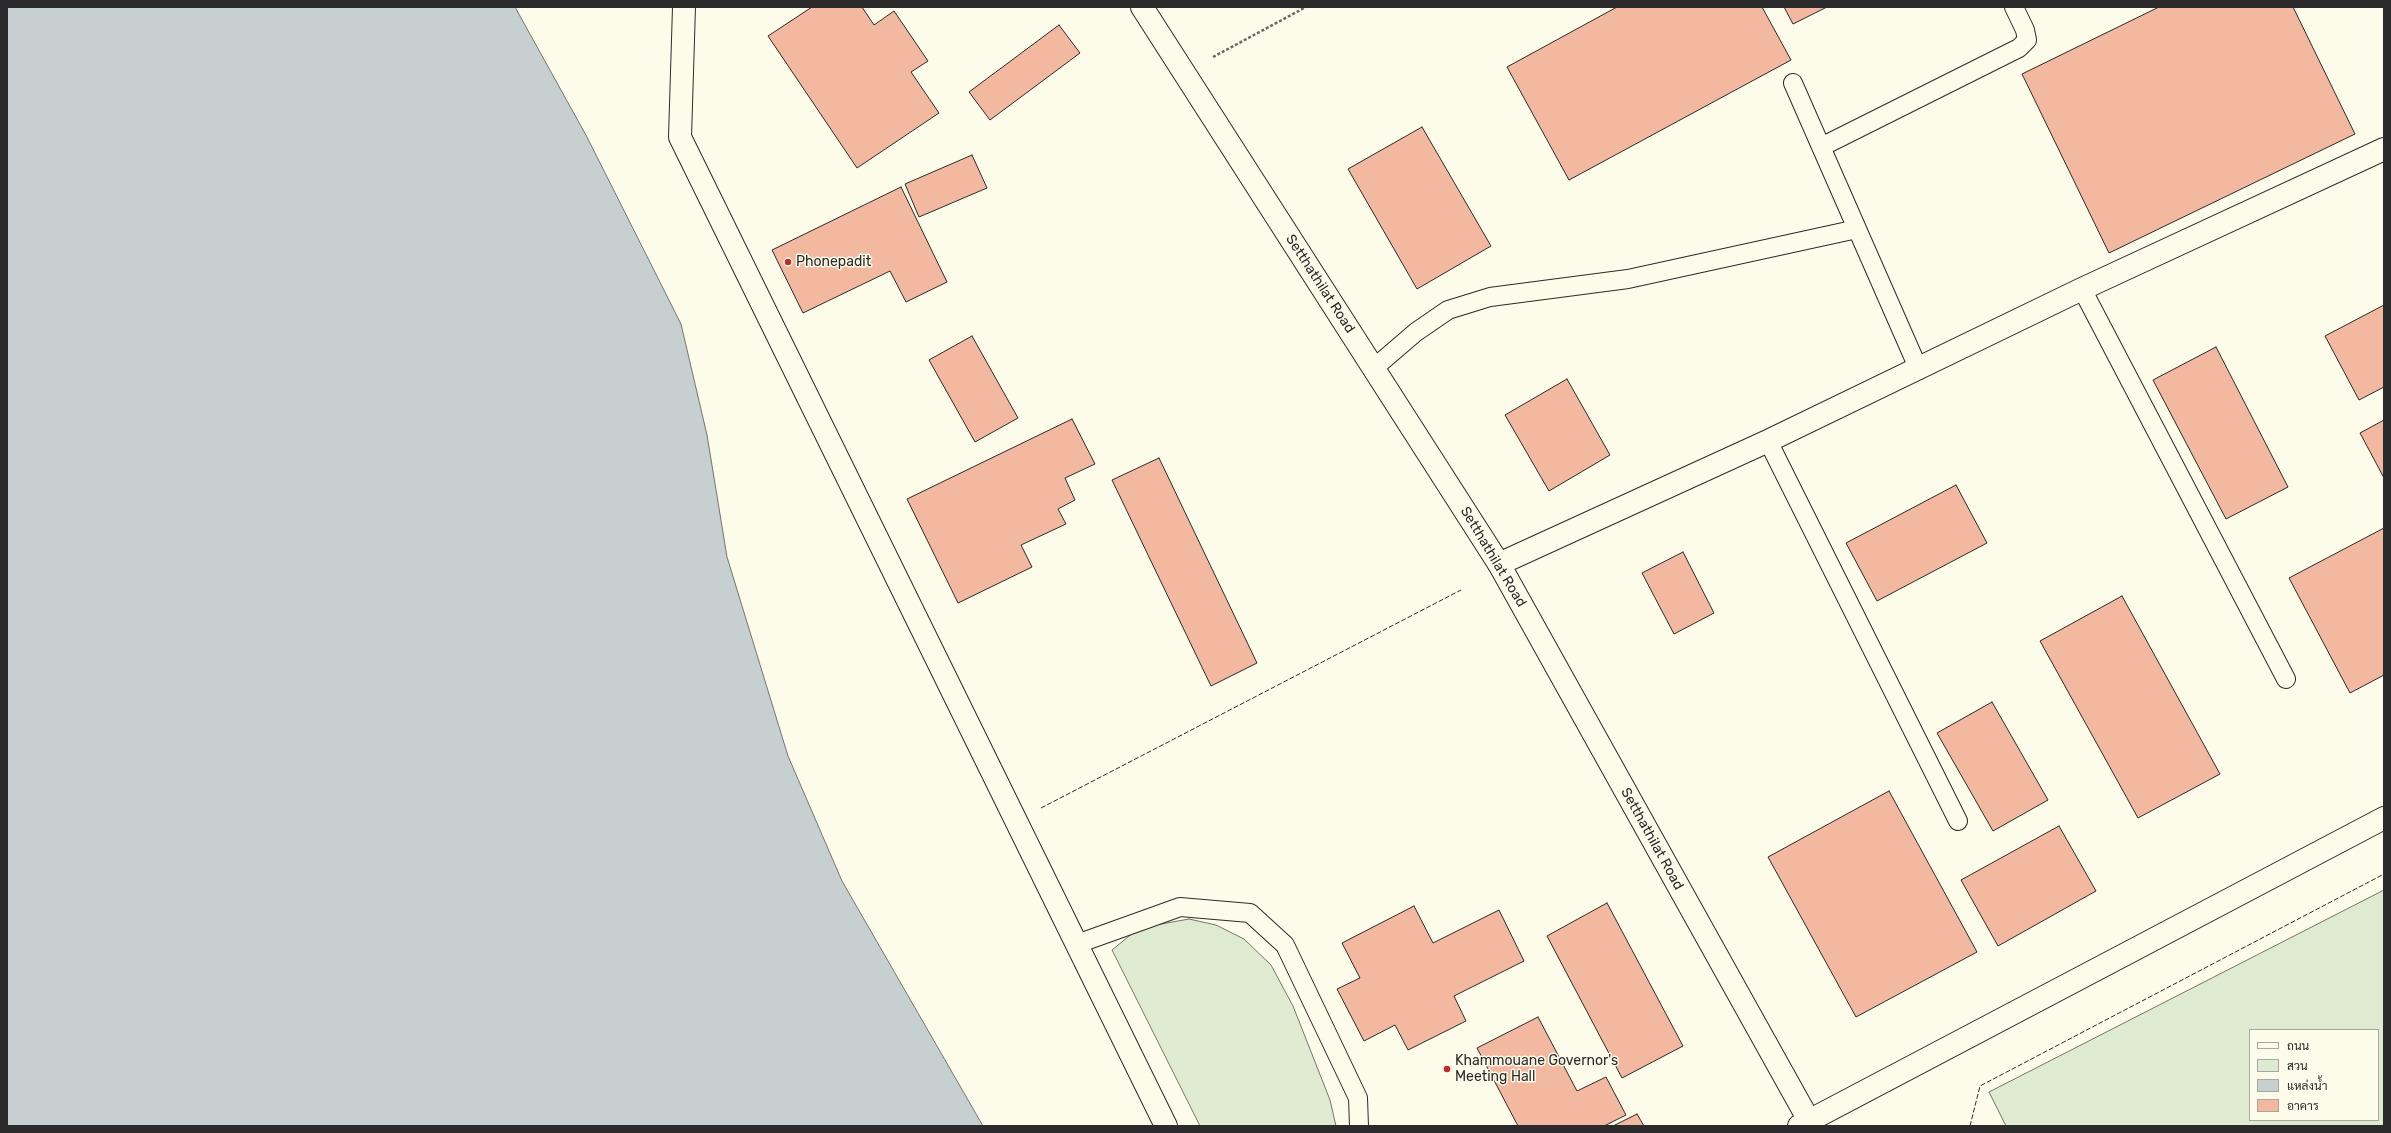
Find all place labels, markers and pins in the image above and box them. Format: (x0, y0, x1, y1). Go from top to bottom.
place label: Phonepadit (796, 254, 871, 270)
marker: Phonepadit (783, 257, 793, 267)
place label: Khammouane Governor's Meeting Hall (1455, 1053, 1618, 1086)
marker: Khammouane Governor's Meeting Hall (1442, 1064, 1452, 1074)

